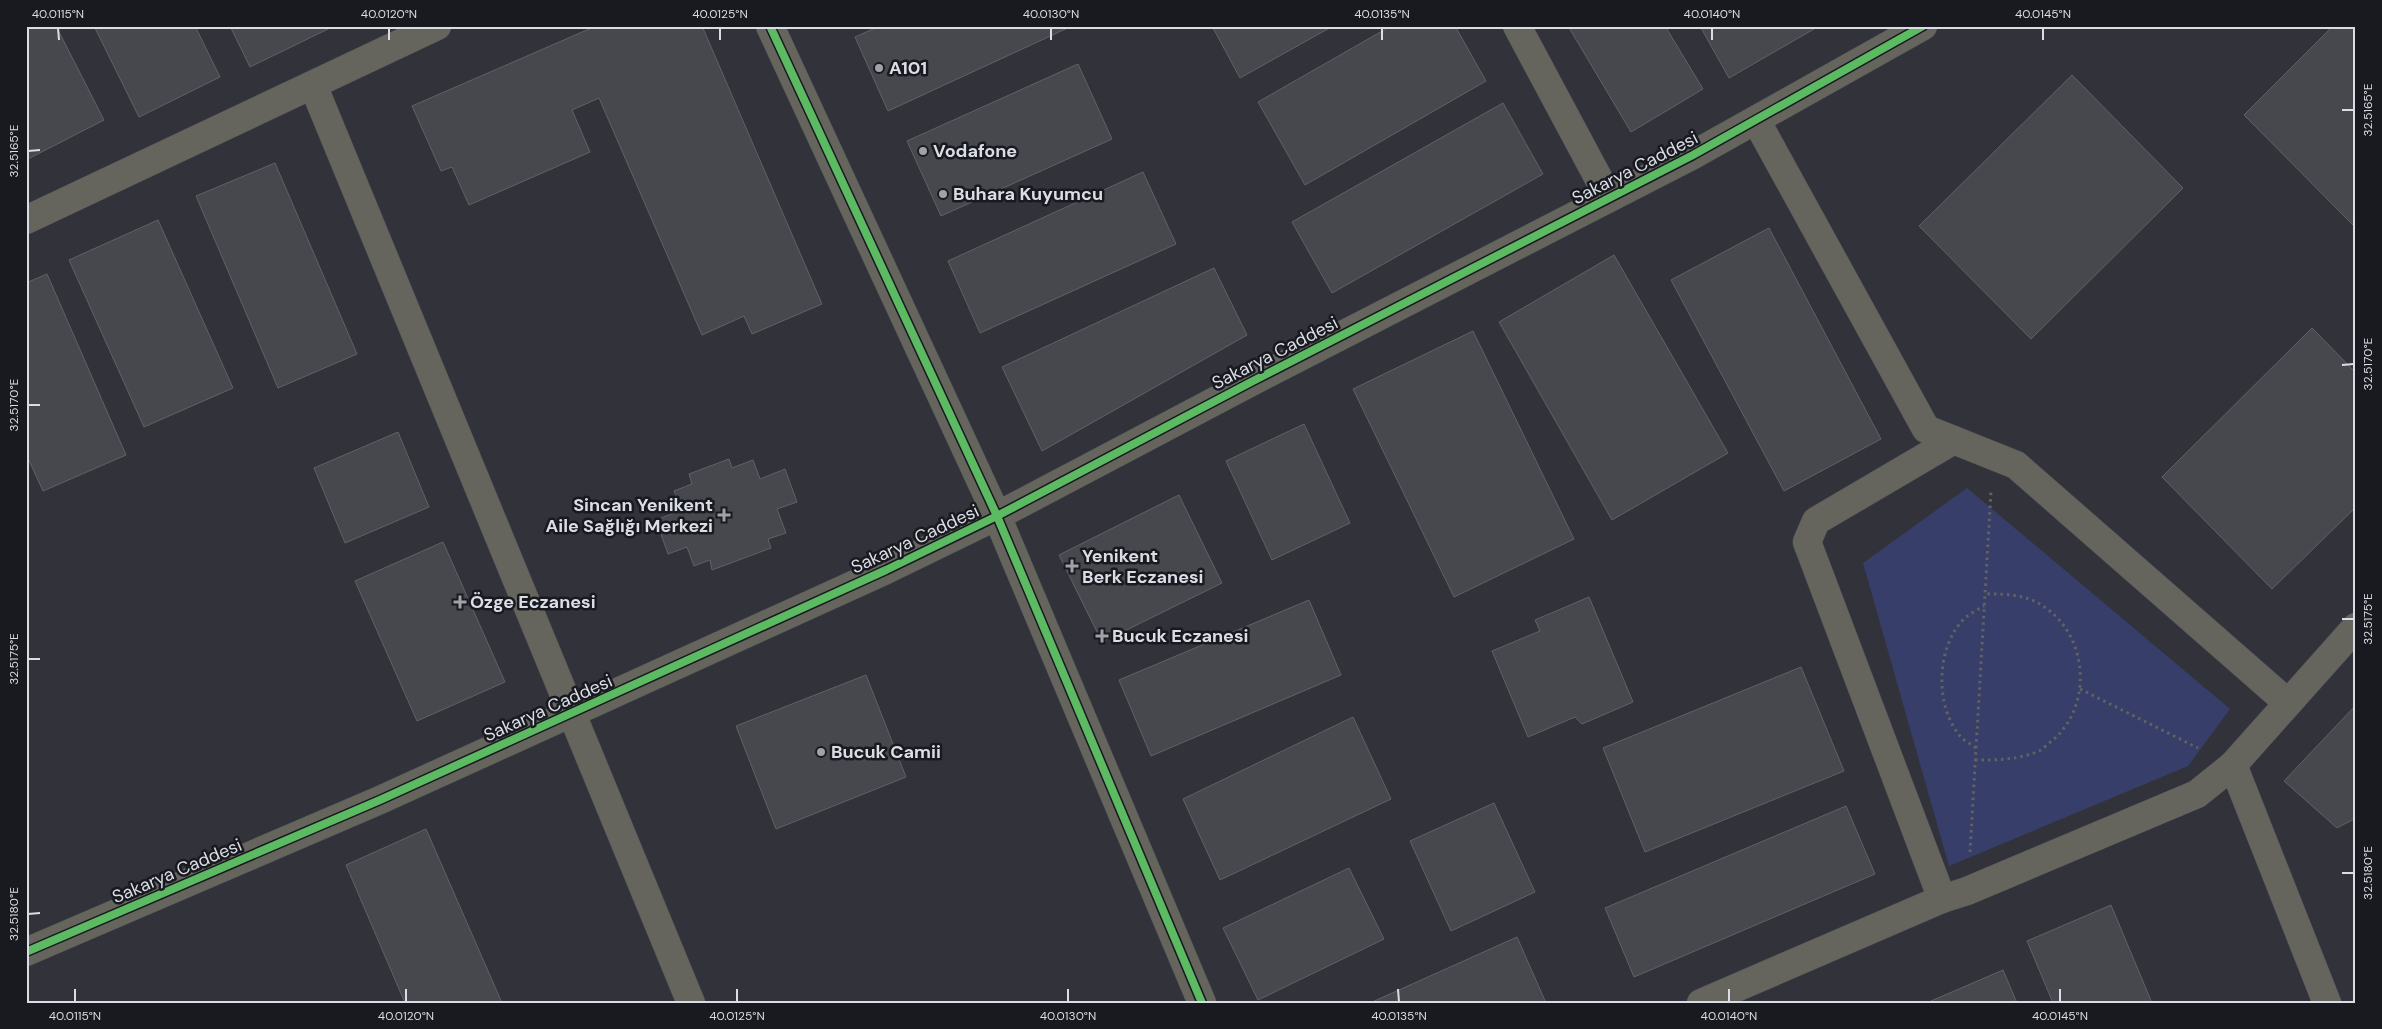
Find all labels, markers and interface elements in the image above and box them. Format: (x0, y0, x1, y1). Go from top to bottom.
text: 40.0115°N (32, 6, 84, 22)
text: 40.0120°N (361, 6, 417, 22)
text: 40.0125°N (692, 6, 748, 22)
text: 40.0130°N (1023, 6, 1079, 22)
text: 40.0135°N (1354, 6, 1410, 22)
text: 40.0140°N (1684, 6, 1740, 22)
text: 40.0145°N (2015, 6, 2071, 22)
place label: A101 (889, 56, 927, 80)
marker: A101 (873, 62, 885, 74)
text: 32.5165°E (2360, 83, 2376, 136)
text: 32.5165°E (6, 124, 22, 177)
street label: Sakarya Caddesi (1568, 126, 1702, 210)
place label: Vodafone (933, 139, 1017, 163)
marker: Vodafone (917, 145, 929, 157)
place label: Buhara Kuyumcu (953, 182, 1103, 206)
marker: Buhara Kuyumcu (937, 188, 949, 200)
street label: Sakarya Caddesi (1208, 311, 1342, 395)
text: 32.5170°E (2360, 337, 2376, 390)
text: 32.5170°E (6, 378, 22, 431)
place label: Sincan Yenikent Aile Sağlığı Merkezi (546, 493, 713, 538)
street label: Sakarya Caddesi (847, 499, 983, 579)
marker: Sincan Yenikent Aile Sağlığı Merkezi (717, 508, 731, 522)
place label: Yenikent Berk Eczanesi (1082, 544, 1204, 589)
marker: Yenikent Berk Eczanesi (1066, 560, 1078, 572)
place label: Özge Eczanesi (470, 590, 596, 614)
text: 32.5175°E (2360, 593, 2376, 645)
marker: Özge Eczanesi (454, 596, 466, 608)
place label: Bucuk Eczanesi (1112, 624, 1248, 648)
marker: Bucuk Eczanesi (1096, 630, 1108, 642)
text: 32.5175°E (6, 633, 22, 685)
street label: Sakarya Caddesi (480, 669, 616, 747)
place label: Bucuk Camii (831, 740, 941, 764)
marker: Bucuk Camii (815, 746, 827, 758)
street label: Sakarya Caddesi (109, 833, 245, 909)
text: 32.5180°E (2360, 846, 2376, 900)
text: 32.5180°E (6, 887, 22, 941)
text: 40.0115°N (49, 1008, 101, 1024)
text: 40.0120°N (378, 1008, 434, 1024)
text: 40.0125°N (709, 1008, 765, 1024)
text: 40.0130°N (1040, 1008, 1096, 1024)
text: 40.0135°N (1371, 1008, 1427, 1024)
text: 40.0140°N (1701, 1008, 1757, 1024)
text: 40.0145°N (2032, 1008, 2088, 1024)

